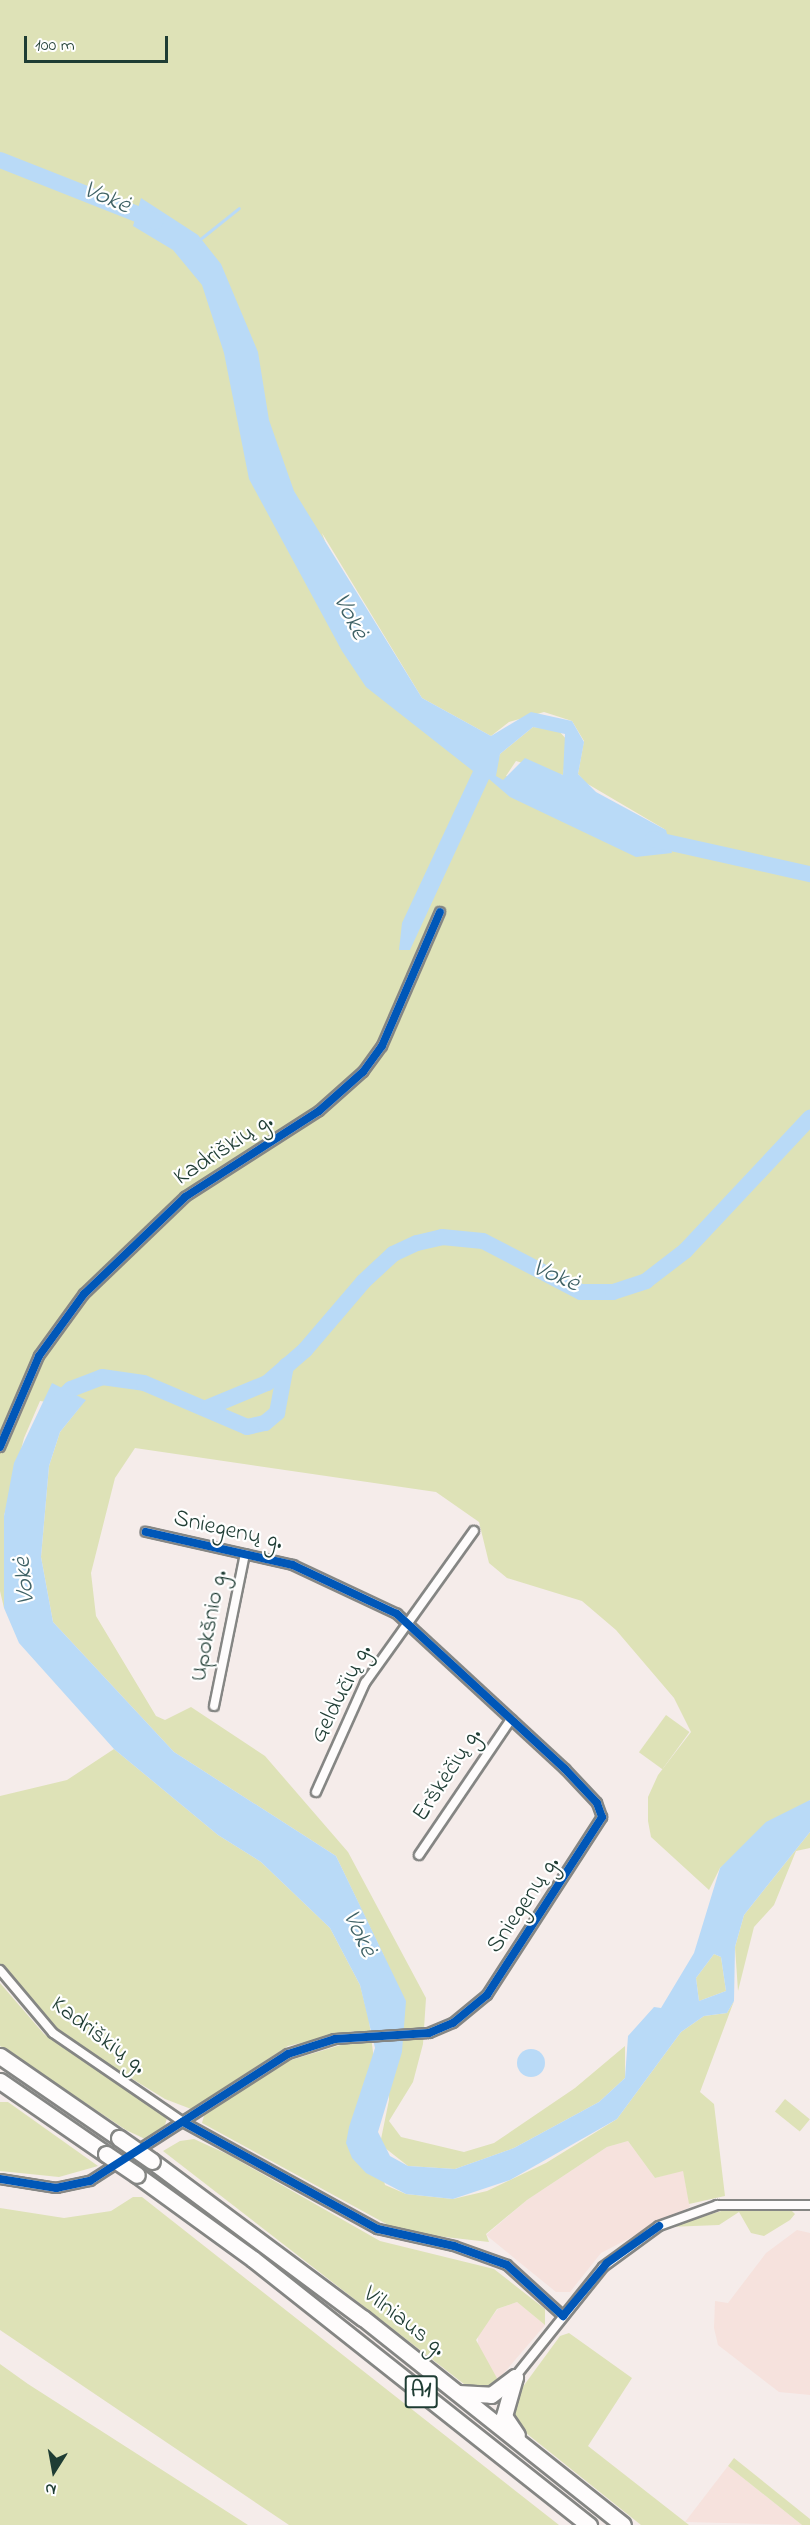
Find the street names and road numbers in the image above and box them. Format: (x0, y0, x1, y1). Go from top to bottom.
street label: Kadriškių g. (169, 1107, 279, 1193)
street label: Sniegenų g. (171, 1504, 285, 1558)
street label: Upokšnio g. (185, 1568, 235, 1684)
street label: Geldučių g. (305, 1640, 379, 1748)
street label: Erškėčių g. (407, 1723, 489, 1827)
street label: Sniegenų g. (481, 1851, 567, 1959)
street label: Kadriškių g. (45, 1991, 151, 2081)
street label: Vilniaus g. (357, 2281, 451, 2363)
road number: A1 (404, 2373, 438, 2411)

